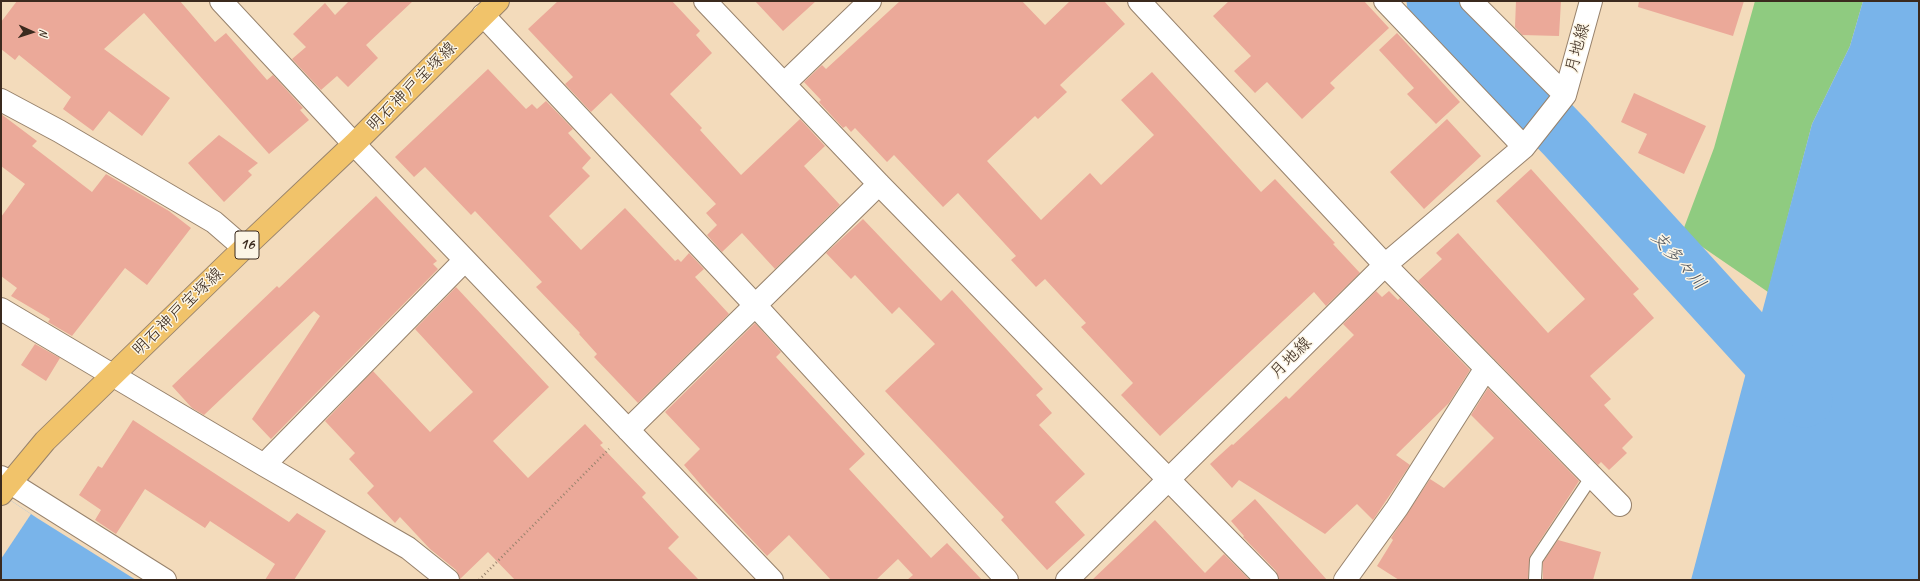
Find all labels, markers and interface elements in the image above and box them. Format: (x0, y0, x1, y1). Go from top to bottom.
north arrow (12, 12, 52, 52)
street label: 月地線 (1562, 21, 1594, 75)
text: N (37, 29, 51, 36)
street label: 明石神戸宝塚線 (363, 38, 461, 136)
water label: 支多々川 (1646, 227, 1710, 295)
road number: 16 (235, 231, 259, 259)
street label: 明石神戸宝塚線 (128, 263, 228, 361)
street label: 月地線 (1266, 333, 1316, 383)

